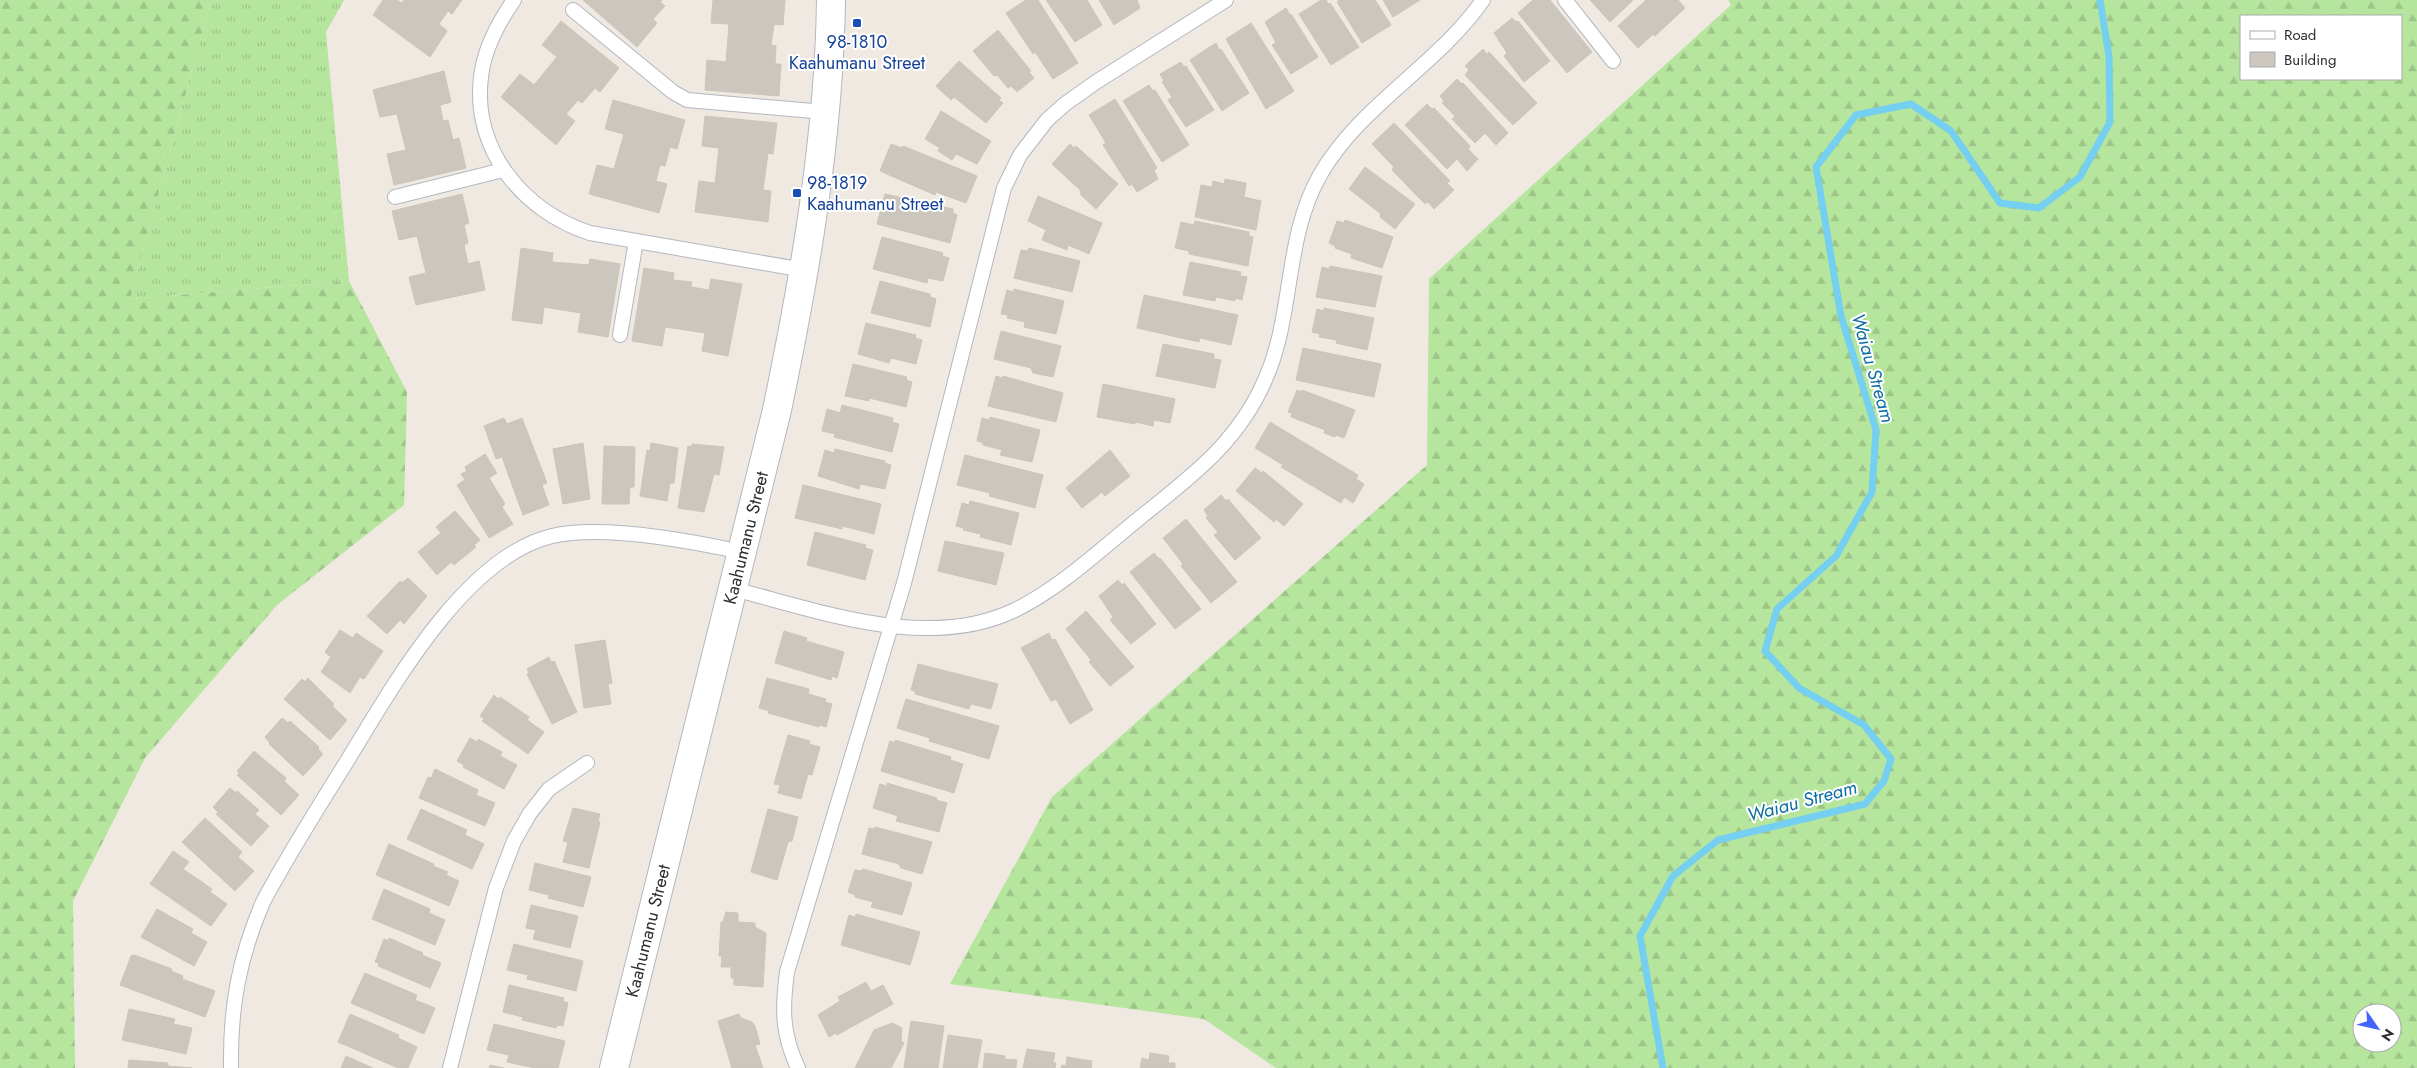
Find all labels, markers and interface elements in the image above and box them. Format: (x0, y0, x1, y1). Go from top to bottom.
legend (2240, 15, 2402, 80)
marker: 98-1810 Kaahumanu Street (851, 17, 863, 29)
text: Road (2284, 24, 2316, 46)
place label: 98-1810 Kaahumanu Street (789, 29, 926, 76)
text: Building (2284, 49, 2336, 71)
place label: 98-1819 Kaahumanu Street (807, 170, 944, 217)
marker: 98-1819 Kaahumanu Street (791, 187, 803, 199)
water label: Waiau Stream (1845, 310, 1901, 426)
street label: Kaahumanu Street (717, 468, 775, 607)
water label: Waiau Stream (1744, 773, 1860, 829)
street label: Kaahumanu Street (619, 861, 677, 1000)
north arrow (2352, 1003, 2402, 1053)
text: N (2376, 1025, 2399, 1045)

